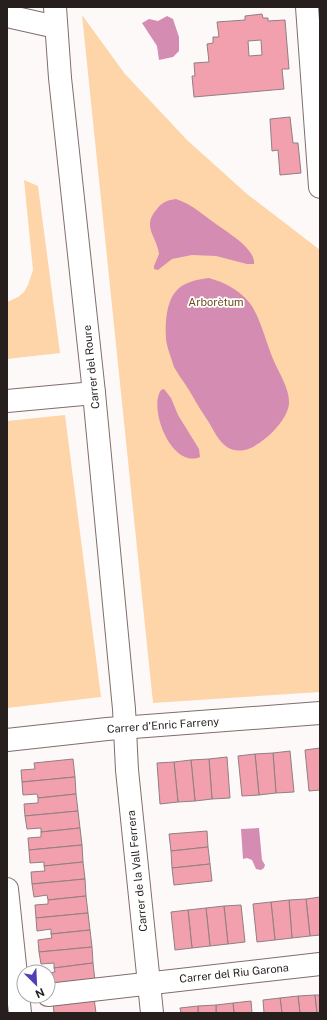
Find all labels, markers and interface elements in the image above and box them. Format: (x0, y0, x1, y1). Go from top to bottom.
park label: Arborètum (188, 296, 244, 308)
street label: Carrer del Roure (81, 324, 101, 410)
street label: Carrer d'Enric Farreny (107, 715, 220, 735)
street label: Carrer de la Vall Ferrera (125, 810, 149, 932)
street label: Carrer del Riu Garona (179, 961, 289, 985)
north arrow (16, 964, 56, 1004)
text: N (34, 986, 46, 1000)

